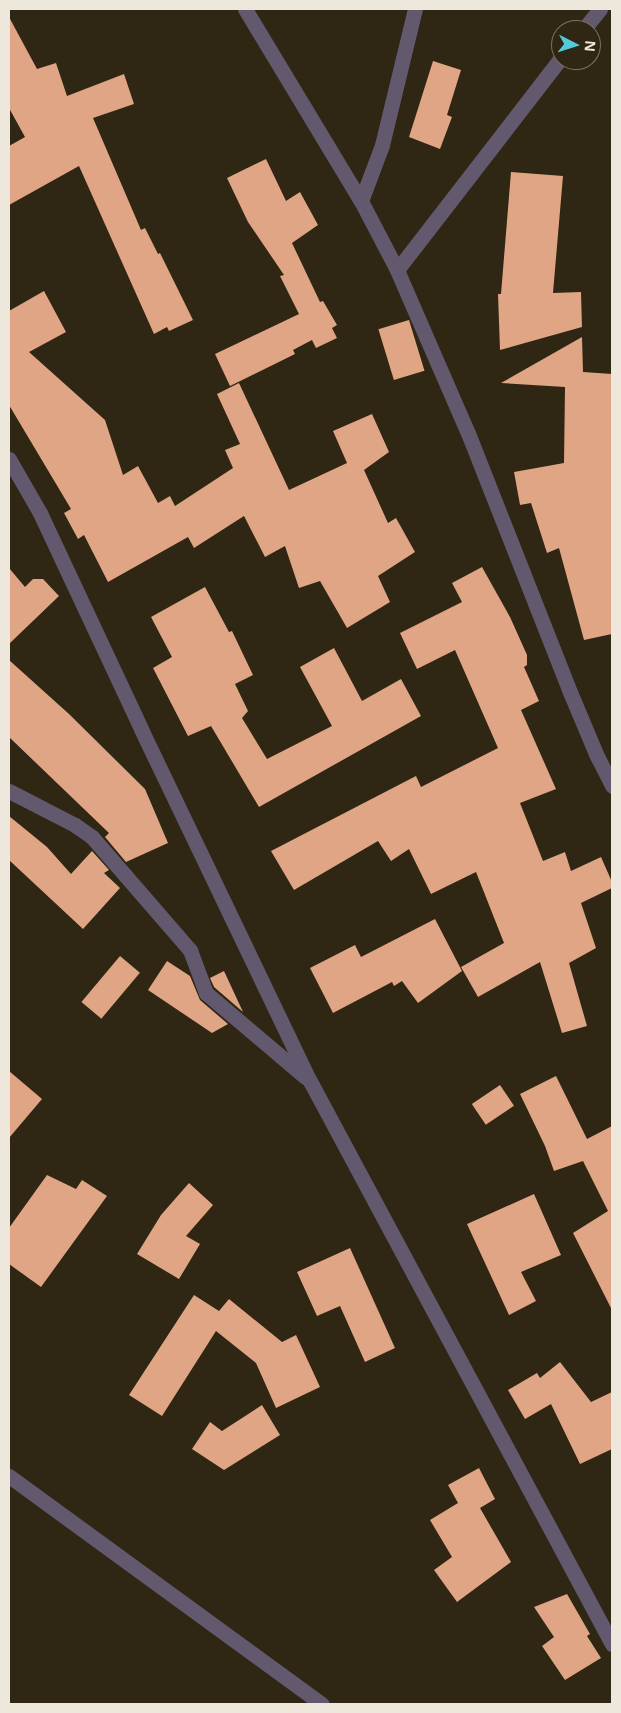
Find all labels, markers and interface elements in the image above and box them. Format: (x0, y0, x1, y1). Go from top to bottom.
north arrow (551, 20, 601, 70)
text: N (580, 40, 600, 53)

